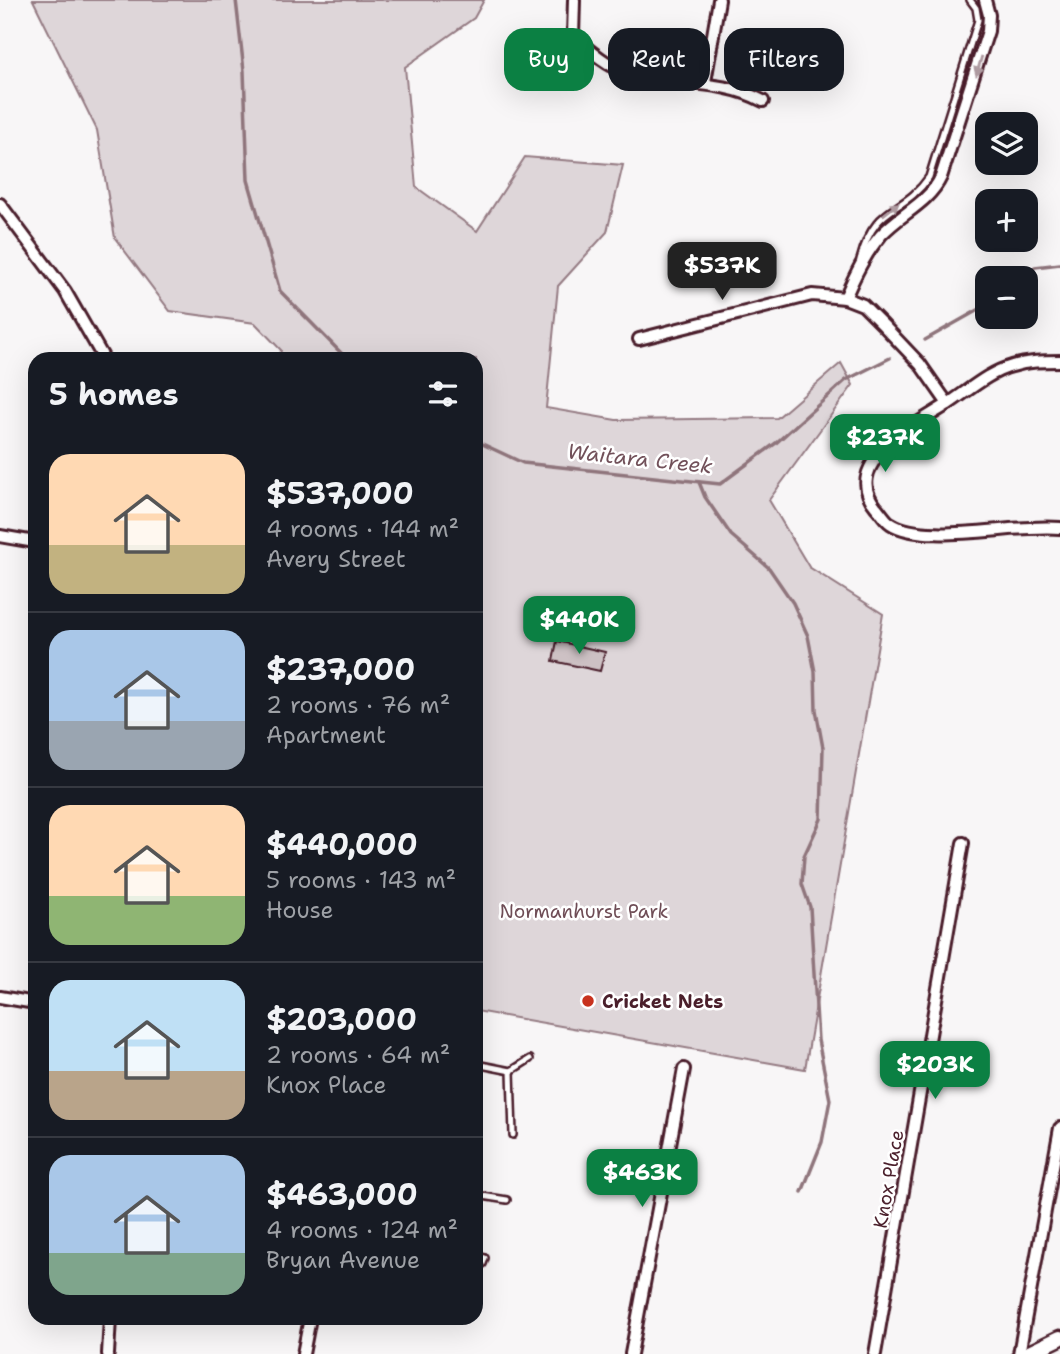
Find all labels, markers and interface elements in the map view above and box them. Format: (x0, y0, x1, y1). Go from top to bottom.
chip: Buy (504, 28, 594, 91)
chip: Rent (608, 28, 710, 91)
chip: Filters (724, 28, 844, 91)
one-way arrow (973, 56, 983, 77)
map controls (975, 112, 1038, 329)
button: layers (975, 112, 1038, 175)
button: + (975, 189, 1038, 252)
one-way arrow (882, 201, 900, 216)
pin: $537K (673, 243, 771, 302)
text: $537K (684, 250, 760, 280)
button: − (975, 266, 1038, 329)
text: 5 homes (49, 374, 179, 415)
icon: filters (424, 375, 462, 413)
pin: $237K (836, 414, 934, 474)
text: $237K (846, 422, 924, 452)
water label: Waitara Creek (566, 437, 714, 481)
text: $537,000 (266, 473, 414, 514)
icon: home (105, 482, 189, 566)
text: 4 rooms · 144 m² (266, 514, 459, 544)
text: Avery Street (266, 544, 406, 574)
pin: $440K (530, 596, 628, 656)
text: $440K (539, 604, 619, 634)
text: $237,000 (266, 649, 415, 690)
icon: home (105, 658, 189, 742)
text: 2 rooms · 76 m² (266, 690, 450, 720)
text: Apartment (266, 720, 386, 750)
text: $440,000 (266, 824, 418, 865)
icon: home (105, 833, 189, 917)
text: 5 rooms · 143 m² (266, 865, 456, 895)
text: House (266, 895, 334, 925)
park label: Normanhurst Park (500, 899, 669, 924)
place label: Cricket Nets (602, 989, 723, 1014)
marker: Cricket Nets (580, 993, 596, 1009)
text: $203,000 (266, 999, 417, 1040)
icon: home (105, 1008, 189, 1092)
text: 2 rooms · 64 m² (266, 1040, 450, 1070)
pin: $203K (886, 1042, 984, 1101)
text: $203K (896, 1049, 974, 1079)
text: Knox Place (266, 1070, 387, 1100)
street label: Knox Place (868, 1128, 909, 1230)
pin: $463K (593, 1150, 691, 1209)
text: $463K (603, 1157, 681, 1187)
text: $463,000 (266, 1174, 418, 1215)
icon: home (105, 1183, 189, 1267)
text: 4 rooms · 124 m² (266, 1215, 458, 1245)
text: Bryan Avenue (266, 1245, 420, 1275)

